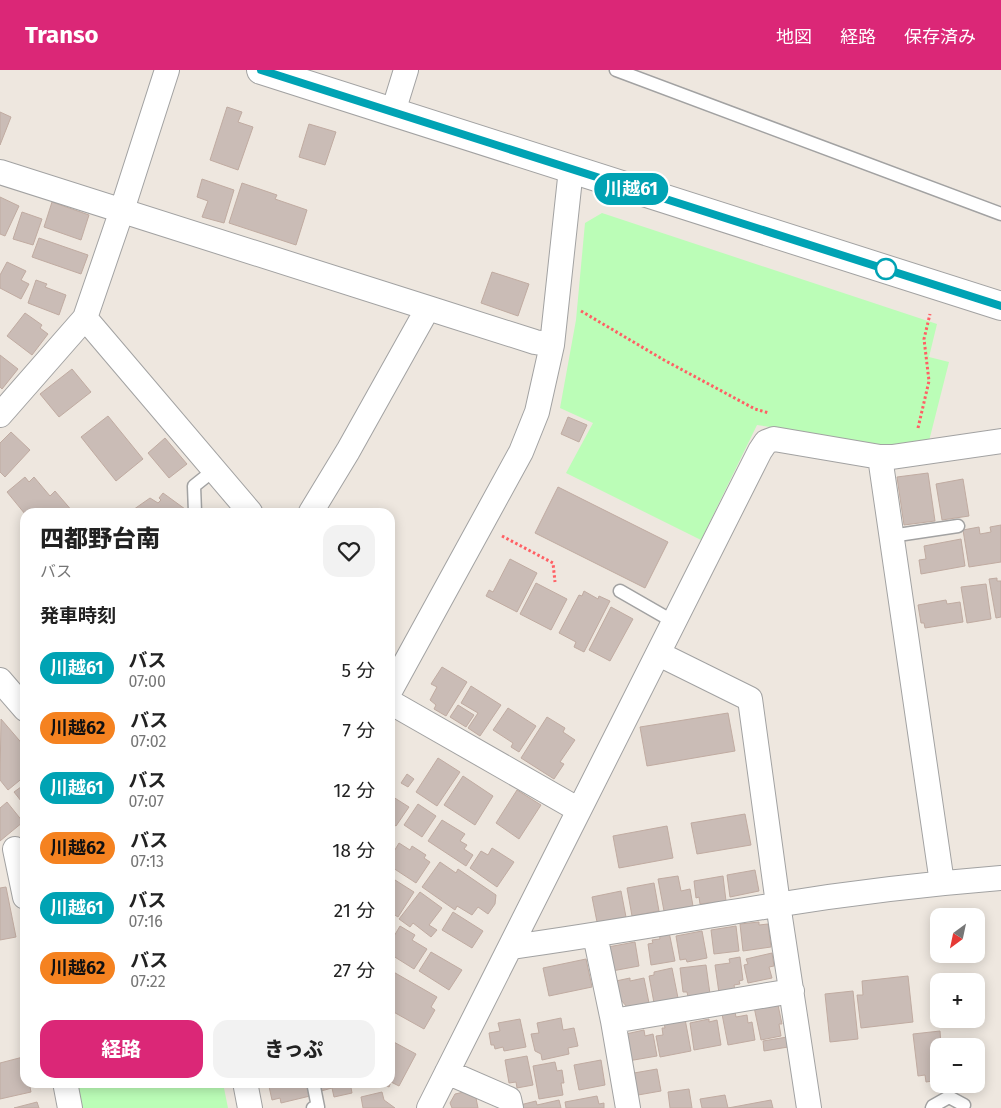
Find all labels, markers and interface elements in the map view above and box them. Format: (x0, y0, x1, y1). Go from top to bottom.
text: Transo (25, 21, 99, 49)
text: 地図 (776, 26, 812, 48)
text: 経路 (840, 26, 876, 48)
text: 保存済み (904, 26, 976, 48)
line badge: 川越61 (596, 173, 666, 205)
text: 川越61 (604, 178, 658, 200)
unlabelled marker (875, 258, 897, 280)
text: 四都野台南 (40, 525, 160, 553)
button: heart (323, 525, 375, 577)
text: バス (40, 562, 72, 581)
text: 発車時刻 (40, 604, 116, 627)
text: バス (129, 649, 167, 672)
text: 川越61 (50, 657, 104, 679)
text: 5 分 (341, 659, 375, 682)
text: 07:00 (129, 672, 166, 691)
text: バス (130, 709, 168, 732)
text: 川越62 (50, 717, 105, 739)
text: 7 分 (343, 719, 375, 742)
text: 07:02 (130, 732, 166, 751)
text: バス (129, 769, 167, 792)
text: 川越61 (50, 777, 104, 799)
text: 12 分 (333, 779, 375, 802)
text: 07:07 (129, 792, 164, 811)
text: バス (130, 829, 168, 852)
text: 川越62 (50, 837, 105, 859)
text: 18 分 (332, 839, 375, 862)
text: 07:13 (130, 852, 164, 871)
text: バス (129, 889, 167, 912)
text: 川越61 (50, 897, 104, 919)
text: 21 分 (334, 899, 375, 922)
north arrow (930, 908, 985, 962)
map controls (930, 908, 985, 1093)
text: 07:16 (129, 912, 163, 931)
text: バス (130, 949, 168, 972)
text: 川越62 (50, 957, 105, 979)
text: 27 分 (333, 959, 375, 982)
text: 07:22 (130, 972, 166, 991)
button: + (930, 973, 985, 1028)
button: 経路 (40, 1020, 203, 1078)
button: きっぷ (213, 1020, 375, 1078)
button: − (930, 1038, 985, 1093)

